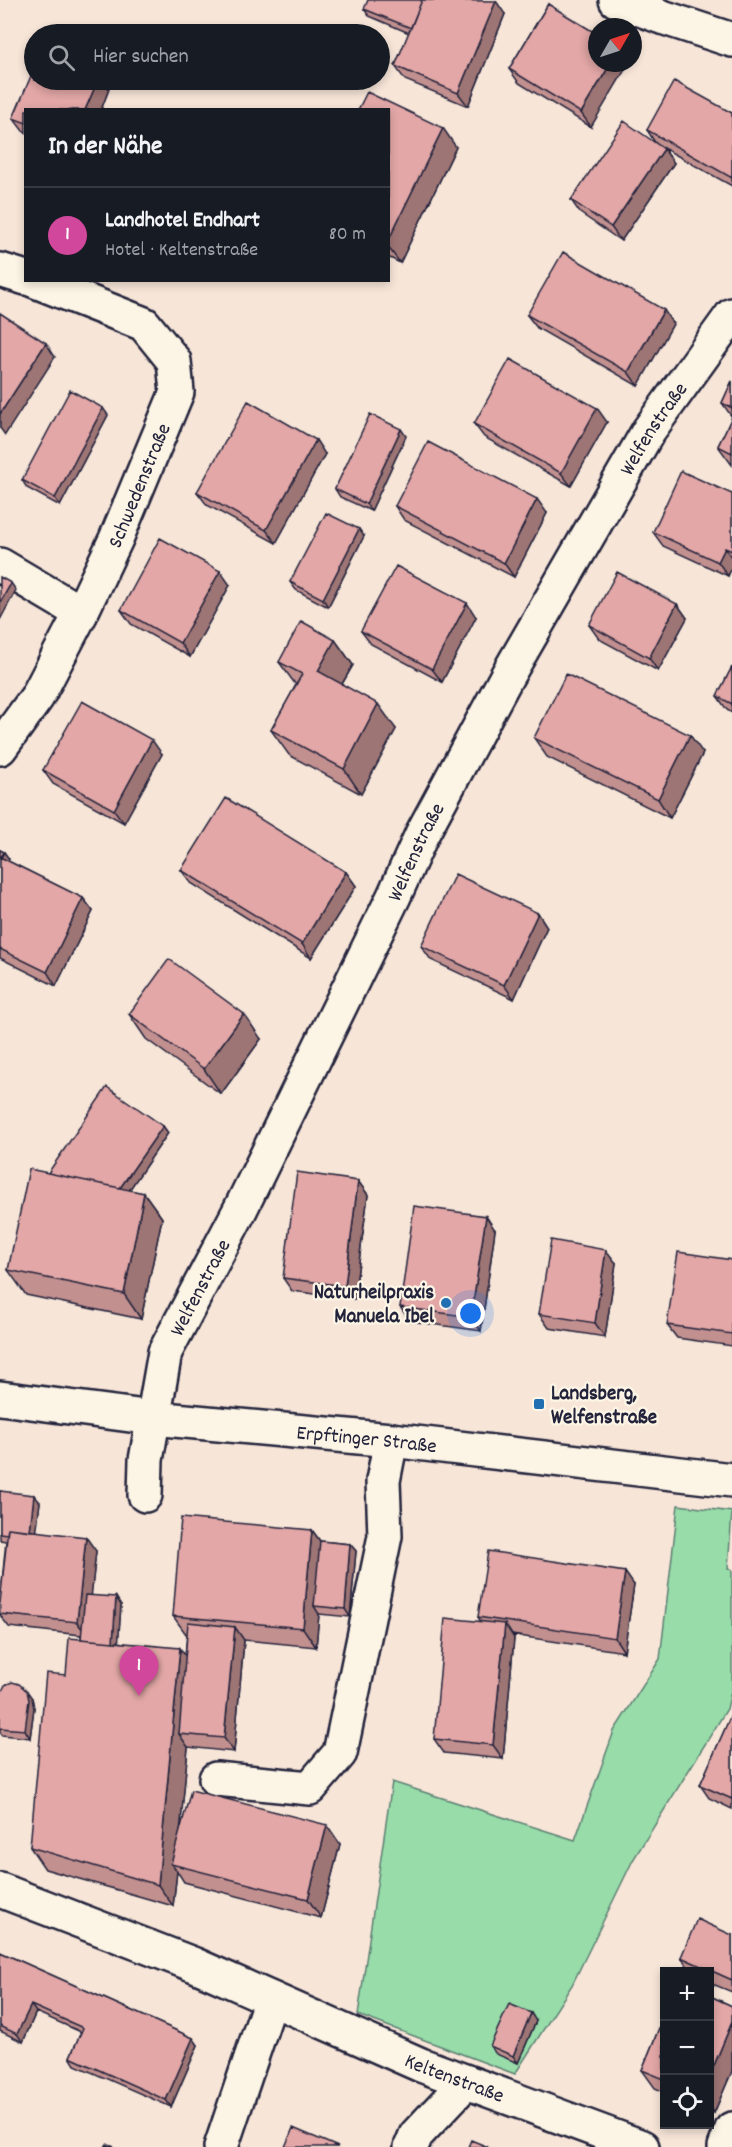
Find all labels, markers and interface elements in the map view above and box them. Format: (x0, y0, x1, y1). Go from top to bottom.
north arrow (588, 18, 642, 72)
search box (24, 24, 390, 90)
icon: search (45, 41, 78, 74)
text: Hier suchen (93, 42, 189, 73)
text: In der Nähe (48, 129, 162, 166)
text: Landhotel Endhart (105, 206, 260, 237)
text: 1 (65, 221, 70, 249)
text: 80 m (329, 221, 366, 249)
text: Hotel · Keltenstraße (105, 237, 258, 265)
street label: Welfenstraße (614, 377, 697, 482)
street label: Schwedenstraße (102, 419, 180, 554)
street label: Welfenstraße (381, 798, 454, 907)
street label: Welfenstraße (164, 1235, 240, 1343)
place label: Naturheilpraxis Manuela Ibel (314, 1279, 435, 1333)
marker: Naturheilpraxis Manuela Ibel (439, 1296, 453, 1310)
your location (456, 1299, 485, 1328)
place label: Landsberg, Welfenstraße (551, 1380, 657, 1434)
marker: Landsberg, Welfenstraße (532, 1397, 546, 1411)
street label: Erpftinger Straße (295, 1419, 438, 1463)
pin: 1 (120, 1646, 158, 1696)
map controls (660, 1967, 714, 2129)
button: + (660, 1967, 714, 2021)
button: − (660, 2021, 714, 2075)
street label: Keltenstraße (399, 2047, 508, 2112)
button: locate (660, 2075, 714, 2129)

